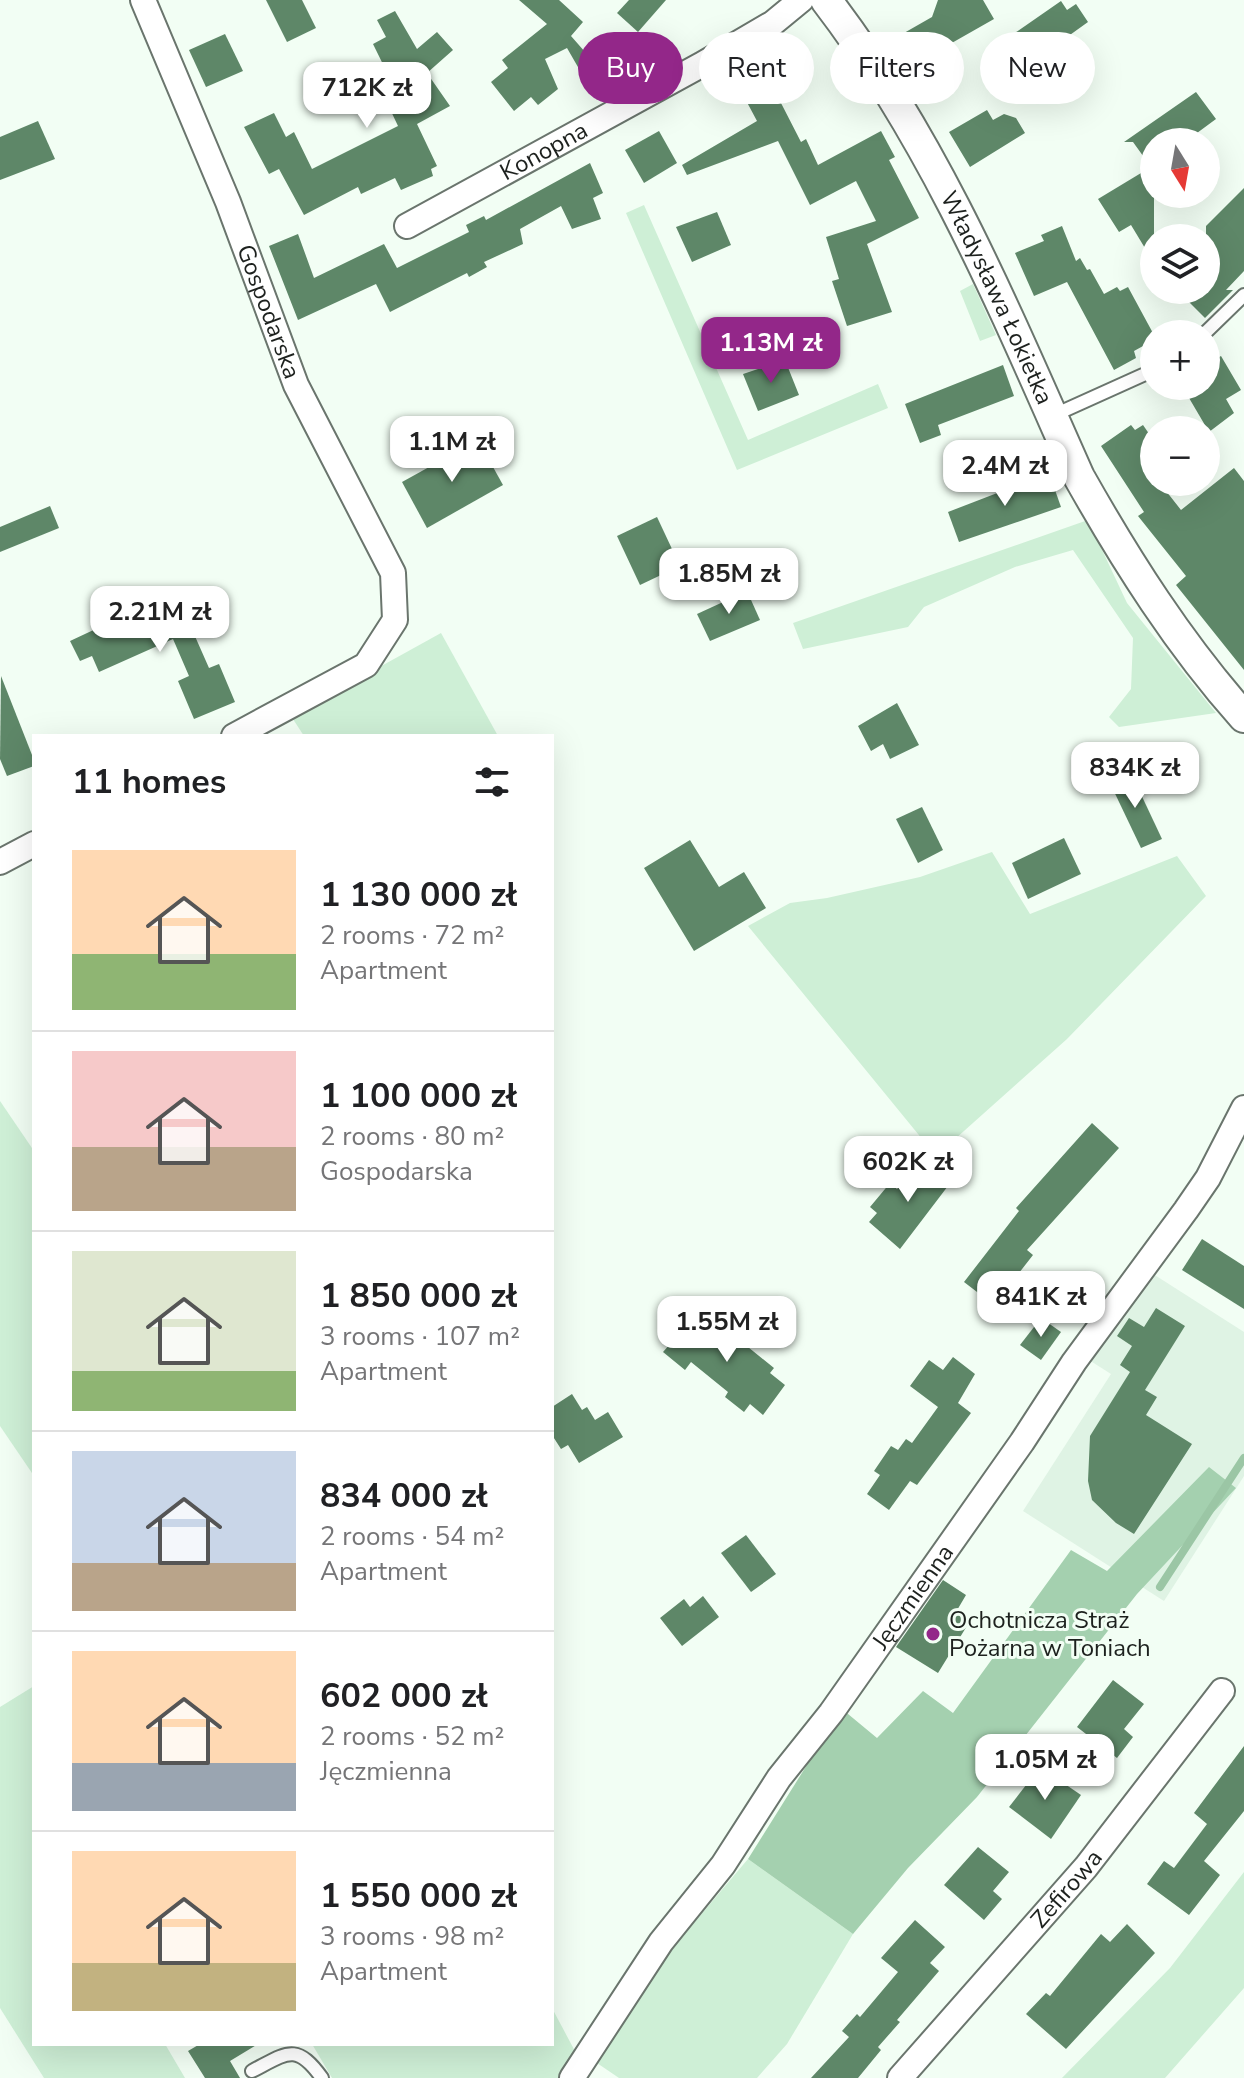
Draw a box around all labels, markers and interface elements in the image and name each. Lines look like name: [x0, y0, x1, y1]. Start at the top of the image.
chip: Buy: [578, 32, 683, 104]
chip: Rent: [699, 32, 814, 104]
chip: Filters: [830, 32, 964, 104]
chip: New: [980, 32, 1095, 104]
pin: 712K zł: [293, 62, 441, 130]
text: 712K zł: [321, 70, 413, 105]
street label: Konopna: [494, 114, 593, 188]
north arrow: [1140, 128, 1220, 208]
map controls: [1140, 128, 1220, 496]
street label: Władysława Łokietka: [933, 185, 1061, 409]
button: layers: [1140, 224, 1220, 304]
street label: Gospodarska: [229, 240, 308, 383]
pin: 1.13M zł: [688, 317, 854, 385]
button: +: [1140, 320, 1220, 400]
text: 1.13M zł: [719, 325, 823, 360]
pin: 1.1M zł: [378, 416, 526, 484]
button: −: [1140, 416, 1220, 496]
text: 1.1M zł: [408, 424, 496, 459]
pin: 2.4M zł: [931, 440, 1079, 508]
text: 2.4M zł: [961, 448, 1049, 483]
pin: 1.85M zł: [646, 548, 812, 616]
text: 1.85M zł: [677, 556, 781, 591]
pin: 2.21M zł: [77, 586, 243, 654]
text: 2.21M zł: [108, 594, 212, 629]
pin: 834K zł: [1061, 742, 1209, 810]
text: 834K zł: [1089, 750, 1181, 785]
text: 11 homes: [72, 759, 226, 805]
icon: filters: [470, 760, 514, 804]
text: 1 130 000 zł: [320, 872, 517, 918]
icon: home: [136, 882, 232, 978]
text: 2 rooms · 72 m²: [320, 918, 504, 953]
text: Apartment: [320, 953, 447, 988]
text: 1 100 000 zł: [320, 1073, 517, 1119]
icon: home: [136, 1083, 232, 1179]
text: 2 rooms · 80 m²: [320, 1119, 504, 1154]
pin: 602K zł: [834, 1136, 982, 1204]
text: 602K zł: [862, 1144, 954, 1179]
text: Gospodarska: [320, 1154, 473, 1189]
pin: 841K zł: [967, 1271, 1115, 1339]
text: 1 850 000 zł: [320, 1273, 517, 1319]
text: 841K zł: [995, 1279, 1087, 1314]
icon: home: [136, 1283, 232, 1379]
pin: 1.55M zł: [644, 1296, 810, 1364]
text: 1.55M zł: [675, 1304, 779, 1339]
text: 3 rooms · 107 m²: [320, 1319, 520, 1354]
text: Apartment: [320, 1354, 447, 1389]
text: 834 000 zł: [320, 1473, 488, 1519]
icon: home: [136, 1483, 232, 1579]
text: 2 rooms · 54 m²: [320, 1519, 504, 1554]
street label: Jęczmienna: [864, 1538, 961, 1657]
text: Apartment: [320, 1554, 447, 1589]
place label: Ochotnicza Straż Pożarna w Toniach: [949, 1604, 1151, 1664]
marker: Ochotnicza Straż Pożarna w Toniach: [924, 1625, 942, 1643]
text: 602 000 zł: [320, 1673, 488, 1719]
icon: home: [136, 1683, 232, 1779]
text: 2 rooms · 52 m²: [320, 1719, 504, 1754]
pin: 1.05M zł: [962, 1734, 1128, 1802]
text: 1.05M zł: [993, 1742, 1097, 1777]
text: Jęczmienna: [320, 1754, 452, 1789]
street label: Zefirowa: [1023, 1843, 1110, 1935]
text: 1 550 000 zł: [320, 1873, 517, 1919]
icon: home: [136, 1883, 232, 1979]
text: 3 rooms · 98 m²: [320, 1919, 504, 1954]
text: Apartment: [320, 1954, 447, 1989]

